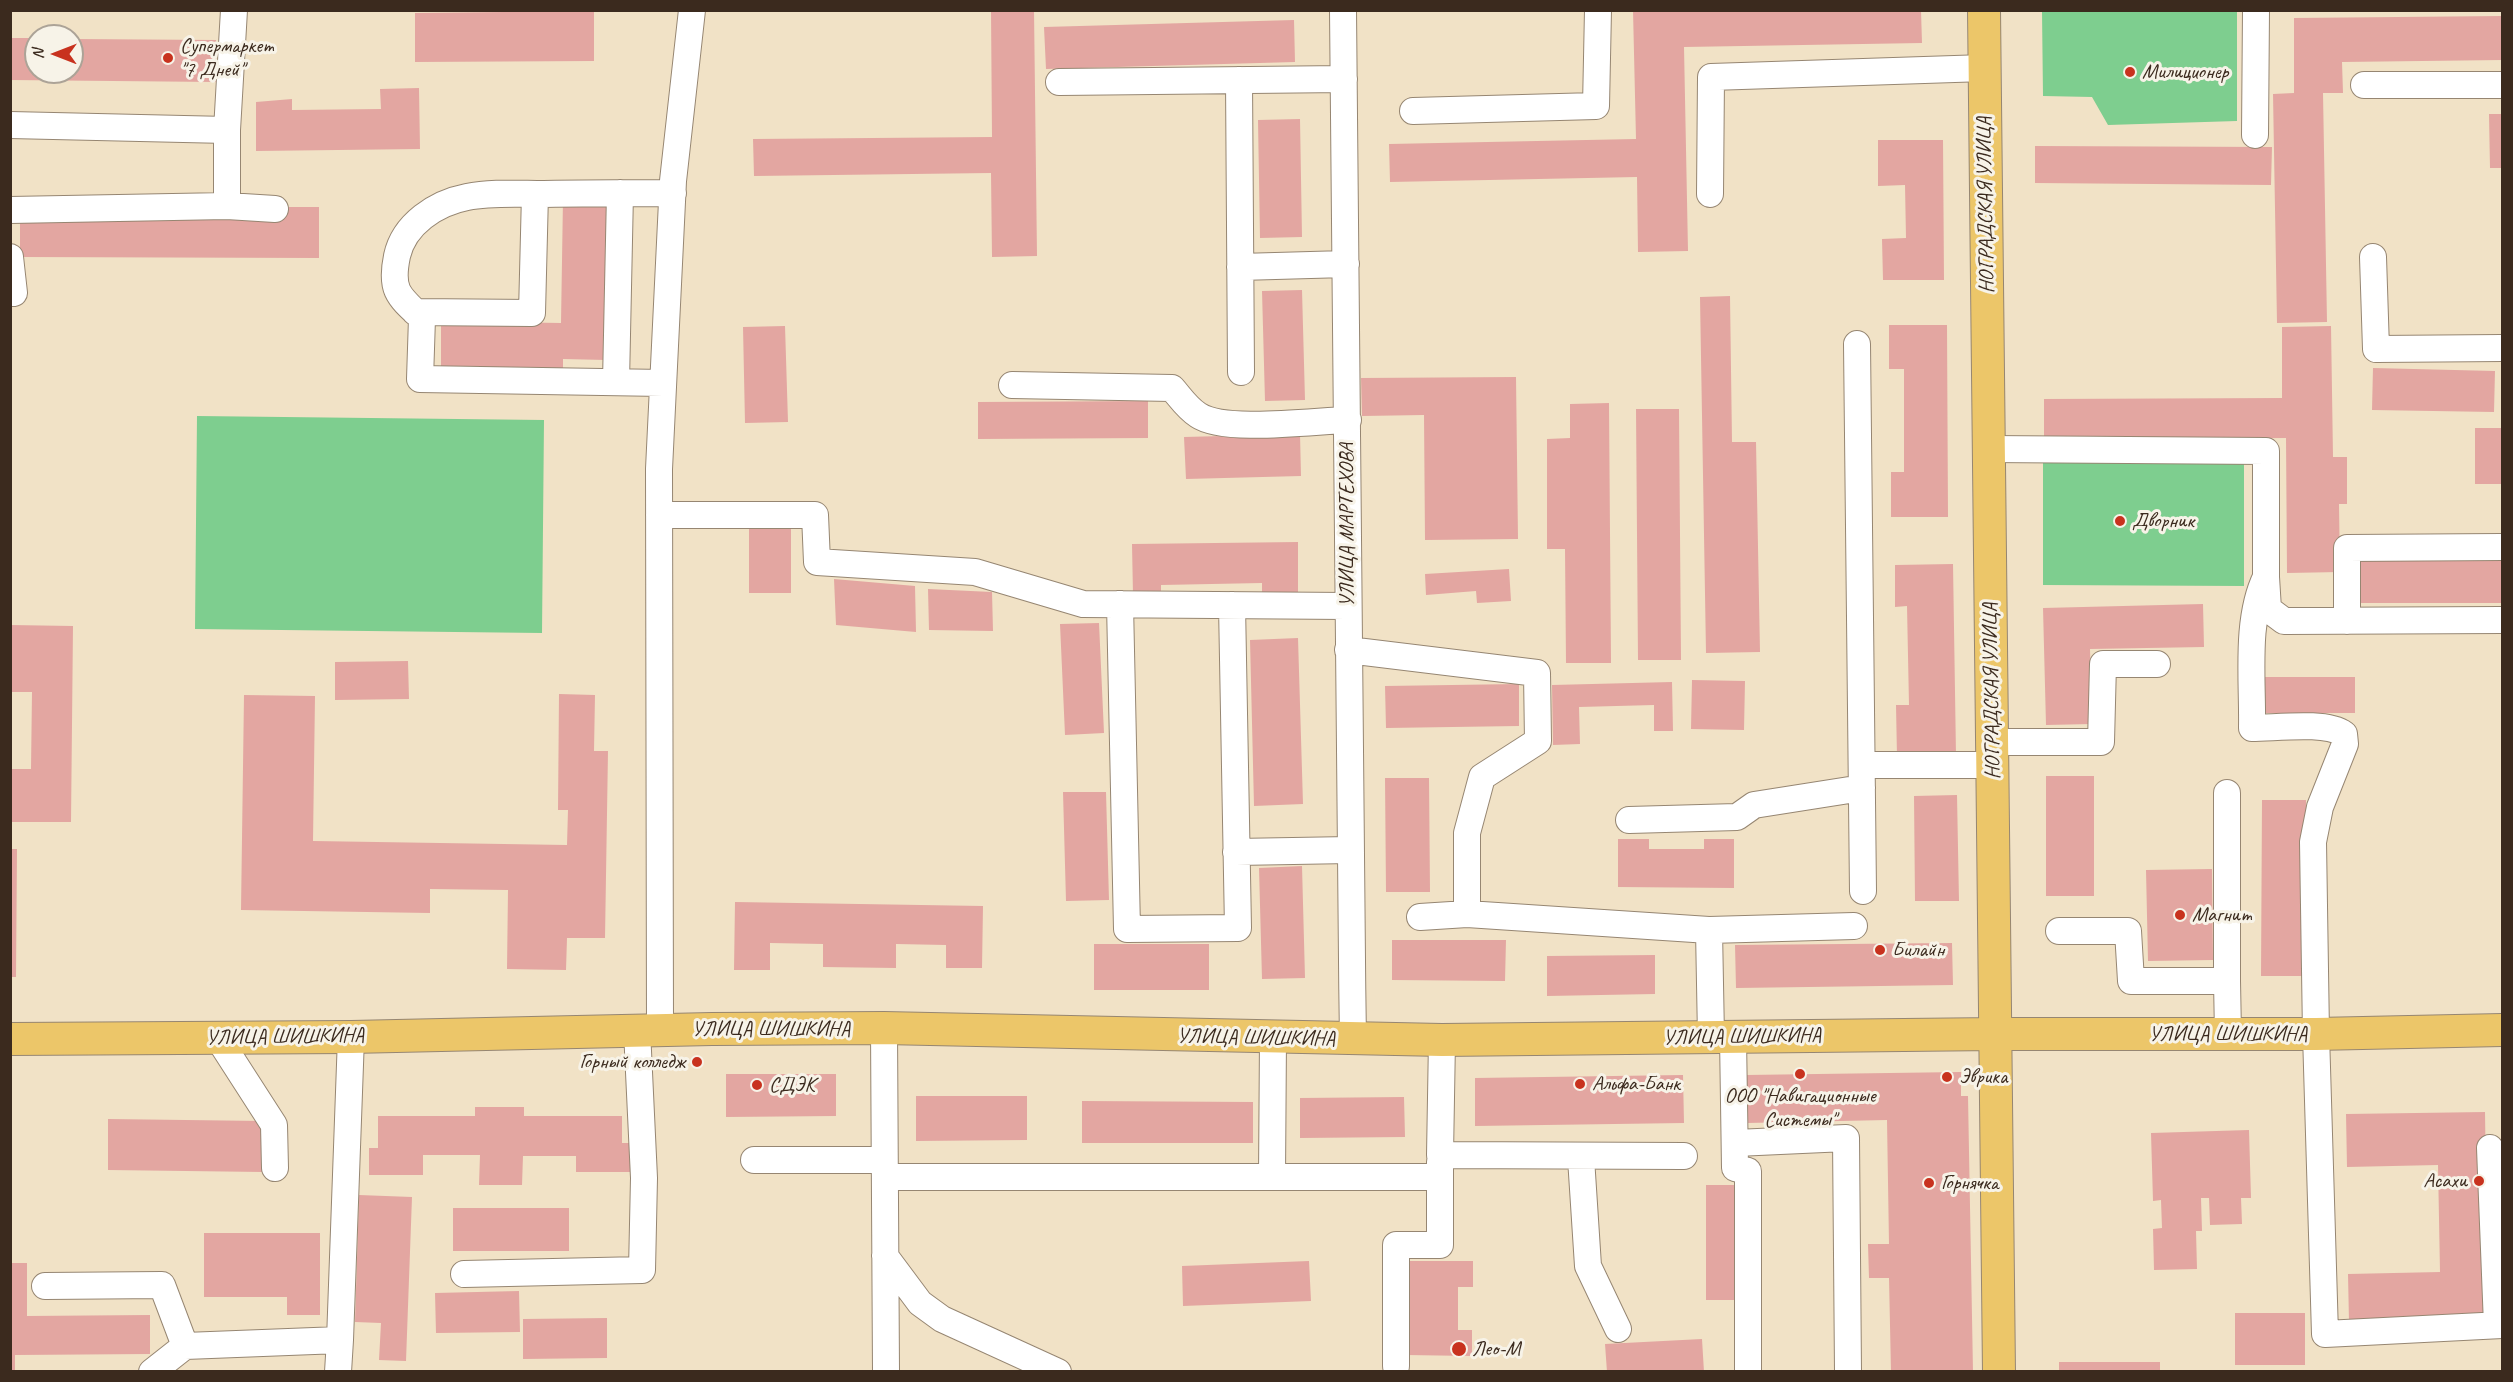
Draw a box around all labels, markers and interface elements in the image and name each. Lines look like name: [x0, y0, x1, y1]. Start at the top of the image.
north arrow: [24, 24, 84, 84]
place label: Супермаркет "7 Дней": [180, 33, 274, 83]
text: N: [28, 49, 48, 59]
marker: Супермаркет "7 Дней": [161, 51, 175, 65]
place label: Милиционер: [2142, 59, 2228, 85]
marker: Милиционер: [2123, 65, 2137, 79]
street label: НОГРАДСКАЯ УЛИЦА: [1972, 116, 2000, 294]
street label: УЛИЦА МАРТЕХОВА: [1334, 443, 1360, 607]
place label: Дворник: [2132, 508, 2194, 534]
marker: Дворник: [2113, 514, 2127, 528]
street label: НОГРАДСКАЯ УЛИЦА: [1978, 602, 2006, 780]
place label: Магнит: [2192, 902, 2252, 928]
marker: Магнит: [2173, 908, 2187, 922]
place label: Билайн: [1892, 937, 1944, 963]
marker: Билайн: [1873, 943, 1887, 957]
street label: УЛИЦА ШИШКИНА: [692, 1016, 850, 1042]
street label: УЛИЦА ШИШКИНА: [2149, 1021, 2307, 1047]
street label: УЛИЦА ШИШКИНА: [206, 1023, 364, 1051]
street label: УЛИЦА ШИШКИНА: [1663, 1023, 1821, 1051]
street label: УЛИЦА ШИШКИНА: [1177, 1024, 1335, 1052]
place label: Горный колледж: [580, 1049, 685, 1075]
marker: Горный колледж: [690, 1055, 704, 1069]
place label: Эврика: [1959, 1064, 2007, 1090]
marker: ООО "Навигационные Системы": [1793, 1067, 1807, 1081]
marker: Эврика: [1940, 1070, 1954, 1084]
place label: Альфа-Банк: [1592, 1071, 1680, 1097]
place label: СДЭК: [769, 1072, 815, 1098]
marker: Альфа-Банк: [1573, 1077, 1587, 1091]
marker: СДЭК: [750, 1078, 764, 1092]
place label: ООО "Навигационные Системы": [1724, 1083, 1876, 1133]
place label: Асахи: [2423, 1168, 2467, 1194]
place label: Горнячка: [1941, 1170, 1998, 1196]
marker: Асахи: [2472, 1174, 2486, 1188]
marker: Горнячка: [1922, 1176, 1936, 1190]
place label: Лео-М: [1472, 1336, 1520, 1362]
marker: Лео-М: [1450, 1340, 1468, 1358]

